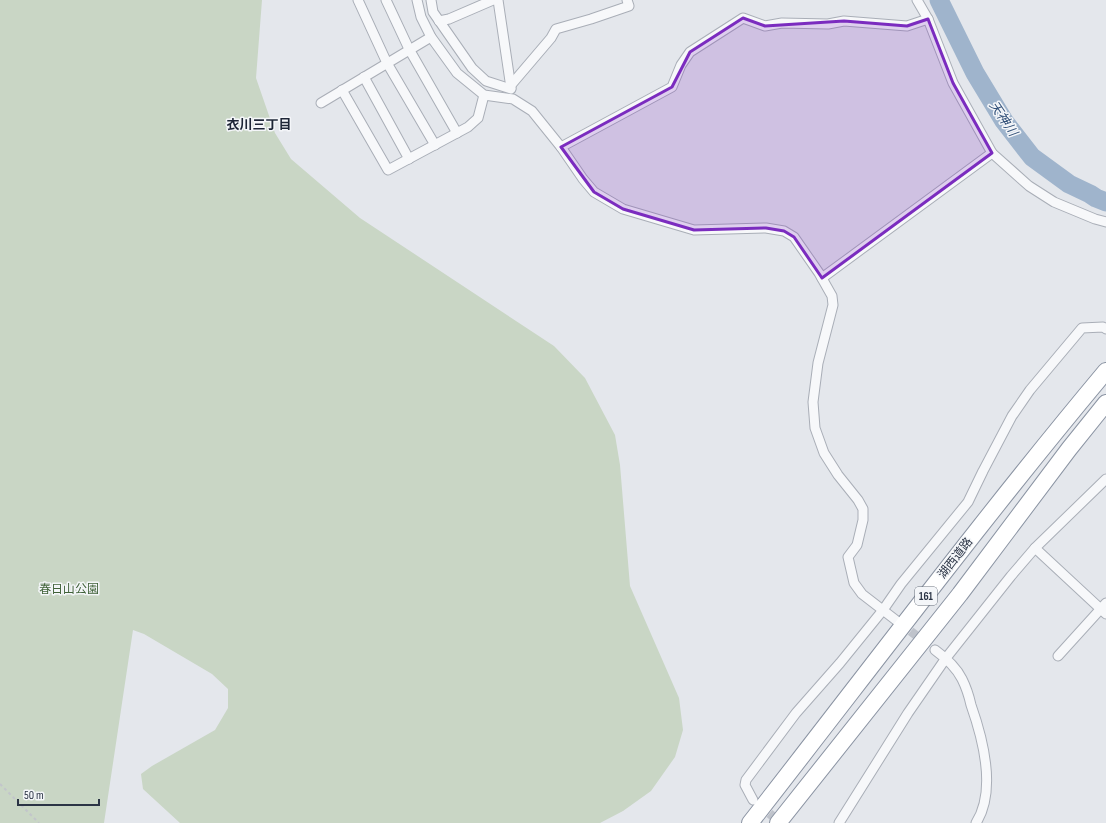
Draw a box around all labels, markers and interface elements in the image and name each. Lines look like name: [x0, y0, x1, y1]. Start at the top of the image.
water label: 天神川: [986, 98, 1022, 141]
district label: 衣川三丁目: [226, 117, 292, 133]
street label: 湖西道路: [935, 535, 976, 582]
park label: 春日山公園: [39, 582, 99, 597]
road number: 161: [915, 587, 937, 605]
scale bar: [18, 781, 99, 807]
text: 50 m: [24, 788, 44, 803]

